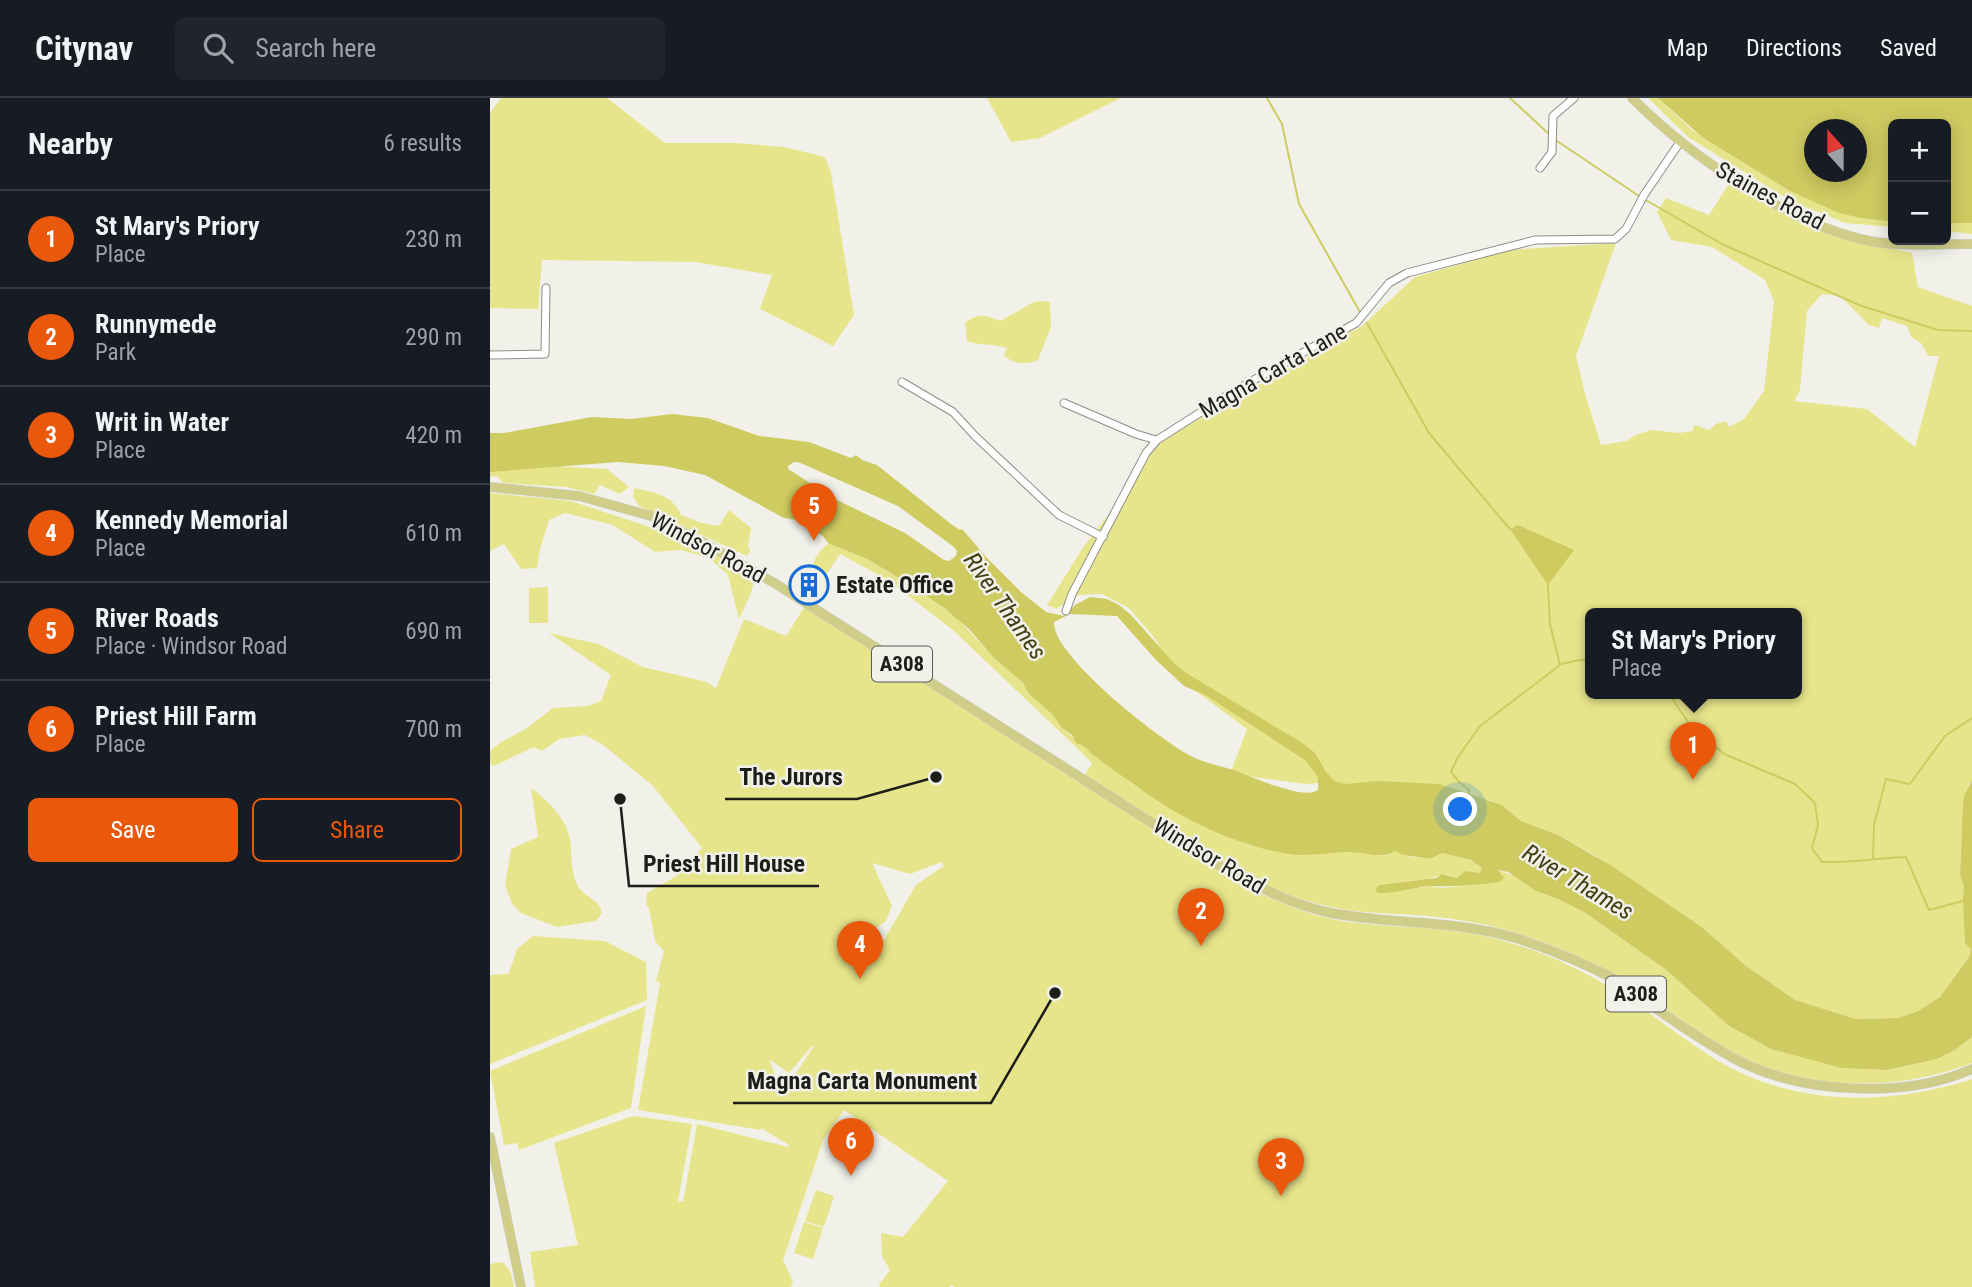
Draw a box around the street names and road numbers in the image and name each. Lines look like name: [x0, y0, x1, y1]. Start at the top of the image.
street label: Staines Road: [1711, 156, 1829, 236]
street label: Magna Carta Lane: [1194, 318, 1352, 424]
street label: Windsor Road: [646, 507, 770, 589]
road number: A308: [872, 646, 932, 682]
street label: Windsor Road: [1148, 812, 1270, 900]
road number: A308: [1606, 976, 1666, 1012]

